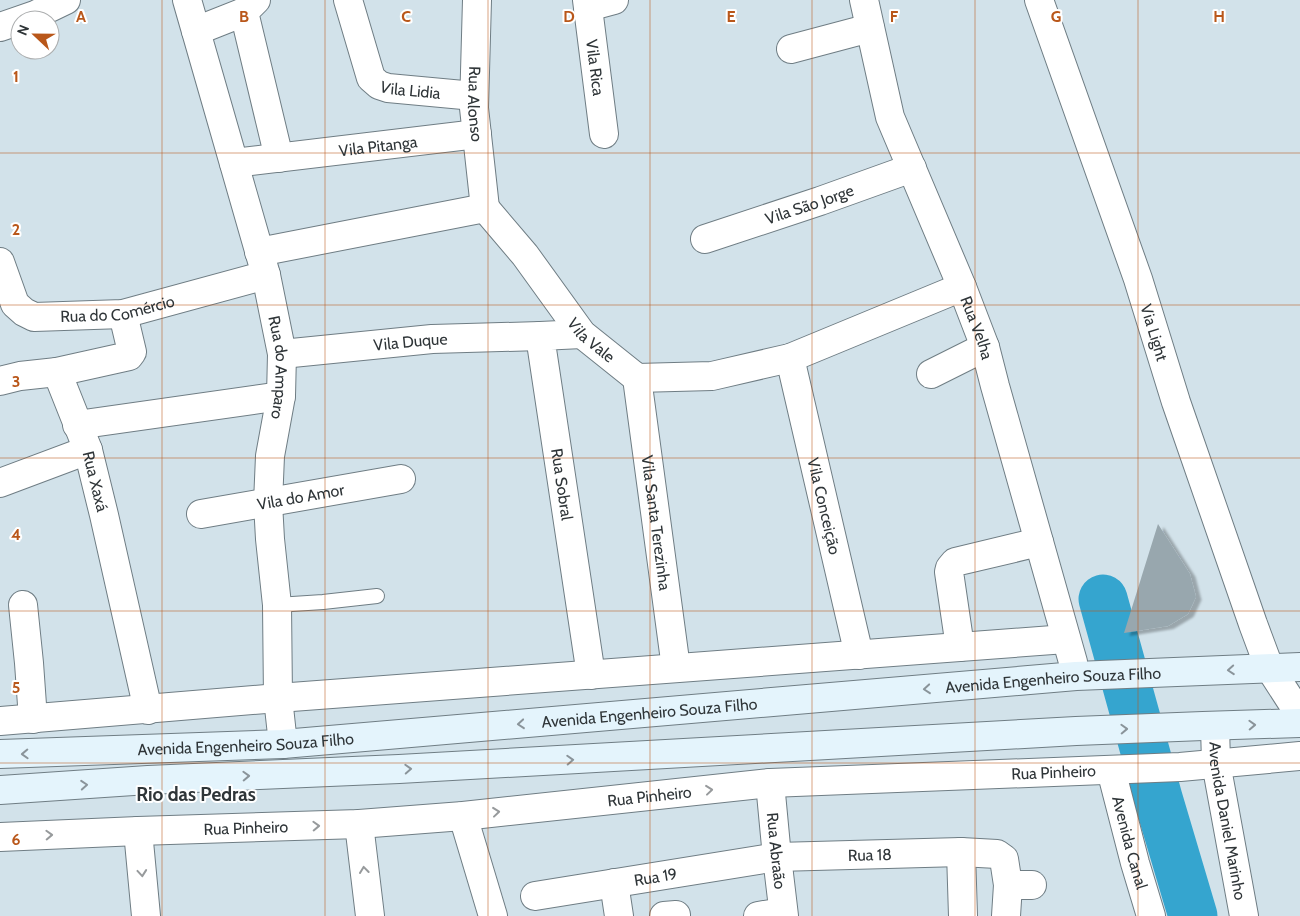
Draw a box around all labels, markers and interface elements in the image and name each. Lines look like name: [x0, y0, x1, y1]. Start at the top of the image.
text: A: [76, 7, 86, 26]
text: B: [239, 7, 249, 26]
text: C: [401, 7, 411, 26]
text: D: [563, 7, 575, 26]
text: E: [726, 7, 736, 26]
text: F: [890, 7, 899, 26]
text: G: [1051, 7, 1061, 26]
text: H: [1213, 7, 1225, 26]
north arrow: [10, 10, 60, 60]
text: N: [13, 22, 33, 38]
street label: Vila Rica: [582, 38, 608, 97]
street label: Rua Alonso: [464, 66, 487, 143]
text: 1: [13, 67, 19, 86]
street label: Vila Lidia: [378, 77, 442, 103]
street label: Vila Pitanga: [338, 132, 419, 160]
street label: Vila São Jorge: [763, 181, 856, 228]
text: 2: [12, 220, 20, 239]
street label: Rua do Comércio: [60, 291, 177, 326]
street label: Rua Velha: [956, 293, 997, 362]
street label: Via Light: [1136, 302, 1172, 364]
street label: Rua do Amparo: [264, 314, 291, 421]
street label: Vila Vale: [563, 314, 619, 367]
street label: Vila Duque: [372, 330, 448, 355]
text: 3: [12, 372, 20, 391]
street label: Rua Sobral: [547, 447, 577, 522]
street label: Rua Xaxá: [79, 449, 112, 514]
street label: Vila Santa Terezinha: [637, 454, 675, 592]
street label: Vila Conceição: [803, 456, 844, 557]
street label: Vila do Amor: [256, 480, 346, 514]
text: 4: [11, 525, 21, 544]
street label: Avenida Engenheiro Souza Filho: [944, 664, 1162, 697]
one-way arrow: [1227, 664, 1235, 675]
text: 5: [12, 678, 20, 697]
one-way arrow: [922, 683, 930, 694]
street label: Avenida Engenheiro Souza Filho: [541, 694, 758, 732]
one-way arrow: [516, 718, 524, 729]
one-way arrow: [1248, 720, 1256, 730]
one-way arrow: [1121, 724, 1129, 735]
street label: Avenida Engenheiro Souza Filho: [137, 729, 355, 759]
street label: Avenida Daniel Marinho: [1205, 742, 1250, 902]
one-way arrow: [21, 748, 29, 759]
one-way arrow: [567, 754, 575, 765]
street label: Rua Pinheiro: [1011, 761, 1096, 784]
one-way arrow: [404, 763, 412, 774]
one-way arrow: [242, 771, 250, 782]
one-way arrow: [80, 779, 88, 790]
street label: Rua Pinheiro: [606, 782, 693, 810]
district label: Rio das Pedras: [136, 783, 256, 806]
one-way arrow: [706, 785, 714, 796]
street label: Avenida Canal: [1108, 794, 1151, 892]
one-way arrow: [492, 807, 500, 818]
street label: Rua Abraão: [763, 811, 790, 890]
street label: Rua Pinheiro: [203, 817, 289, 839]
one-way arrow: [312, 820, 320, 831]
one-way arrow: [45, 829, 53, 840]
text: 6: [12, 830, 21, 849]
street label: Rua 18: [848, 845, 892, 865]
street label: Rua 19: [633, 864, 678, 890]
one-way arrow: [359, 866, 370, 874]
one-way arrow: [136, 870, 147, 878]

